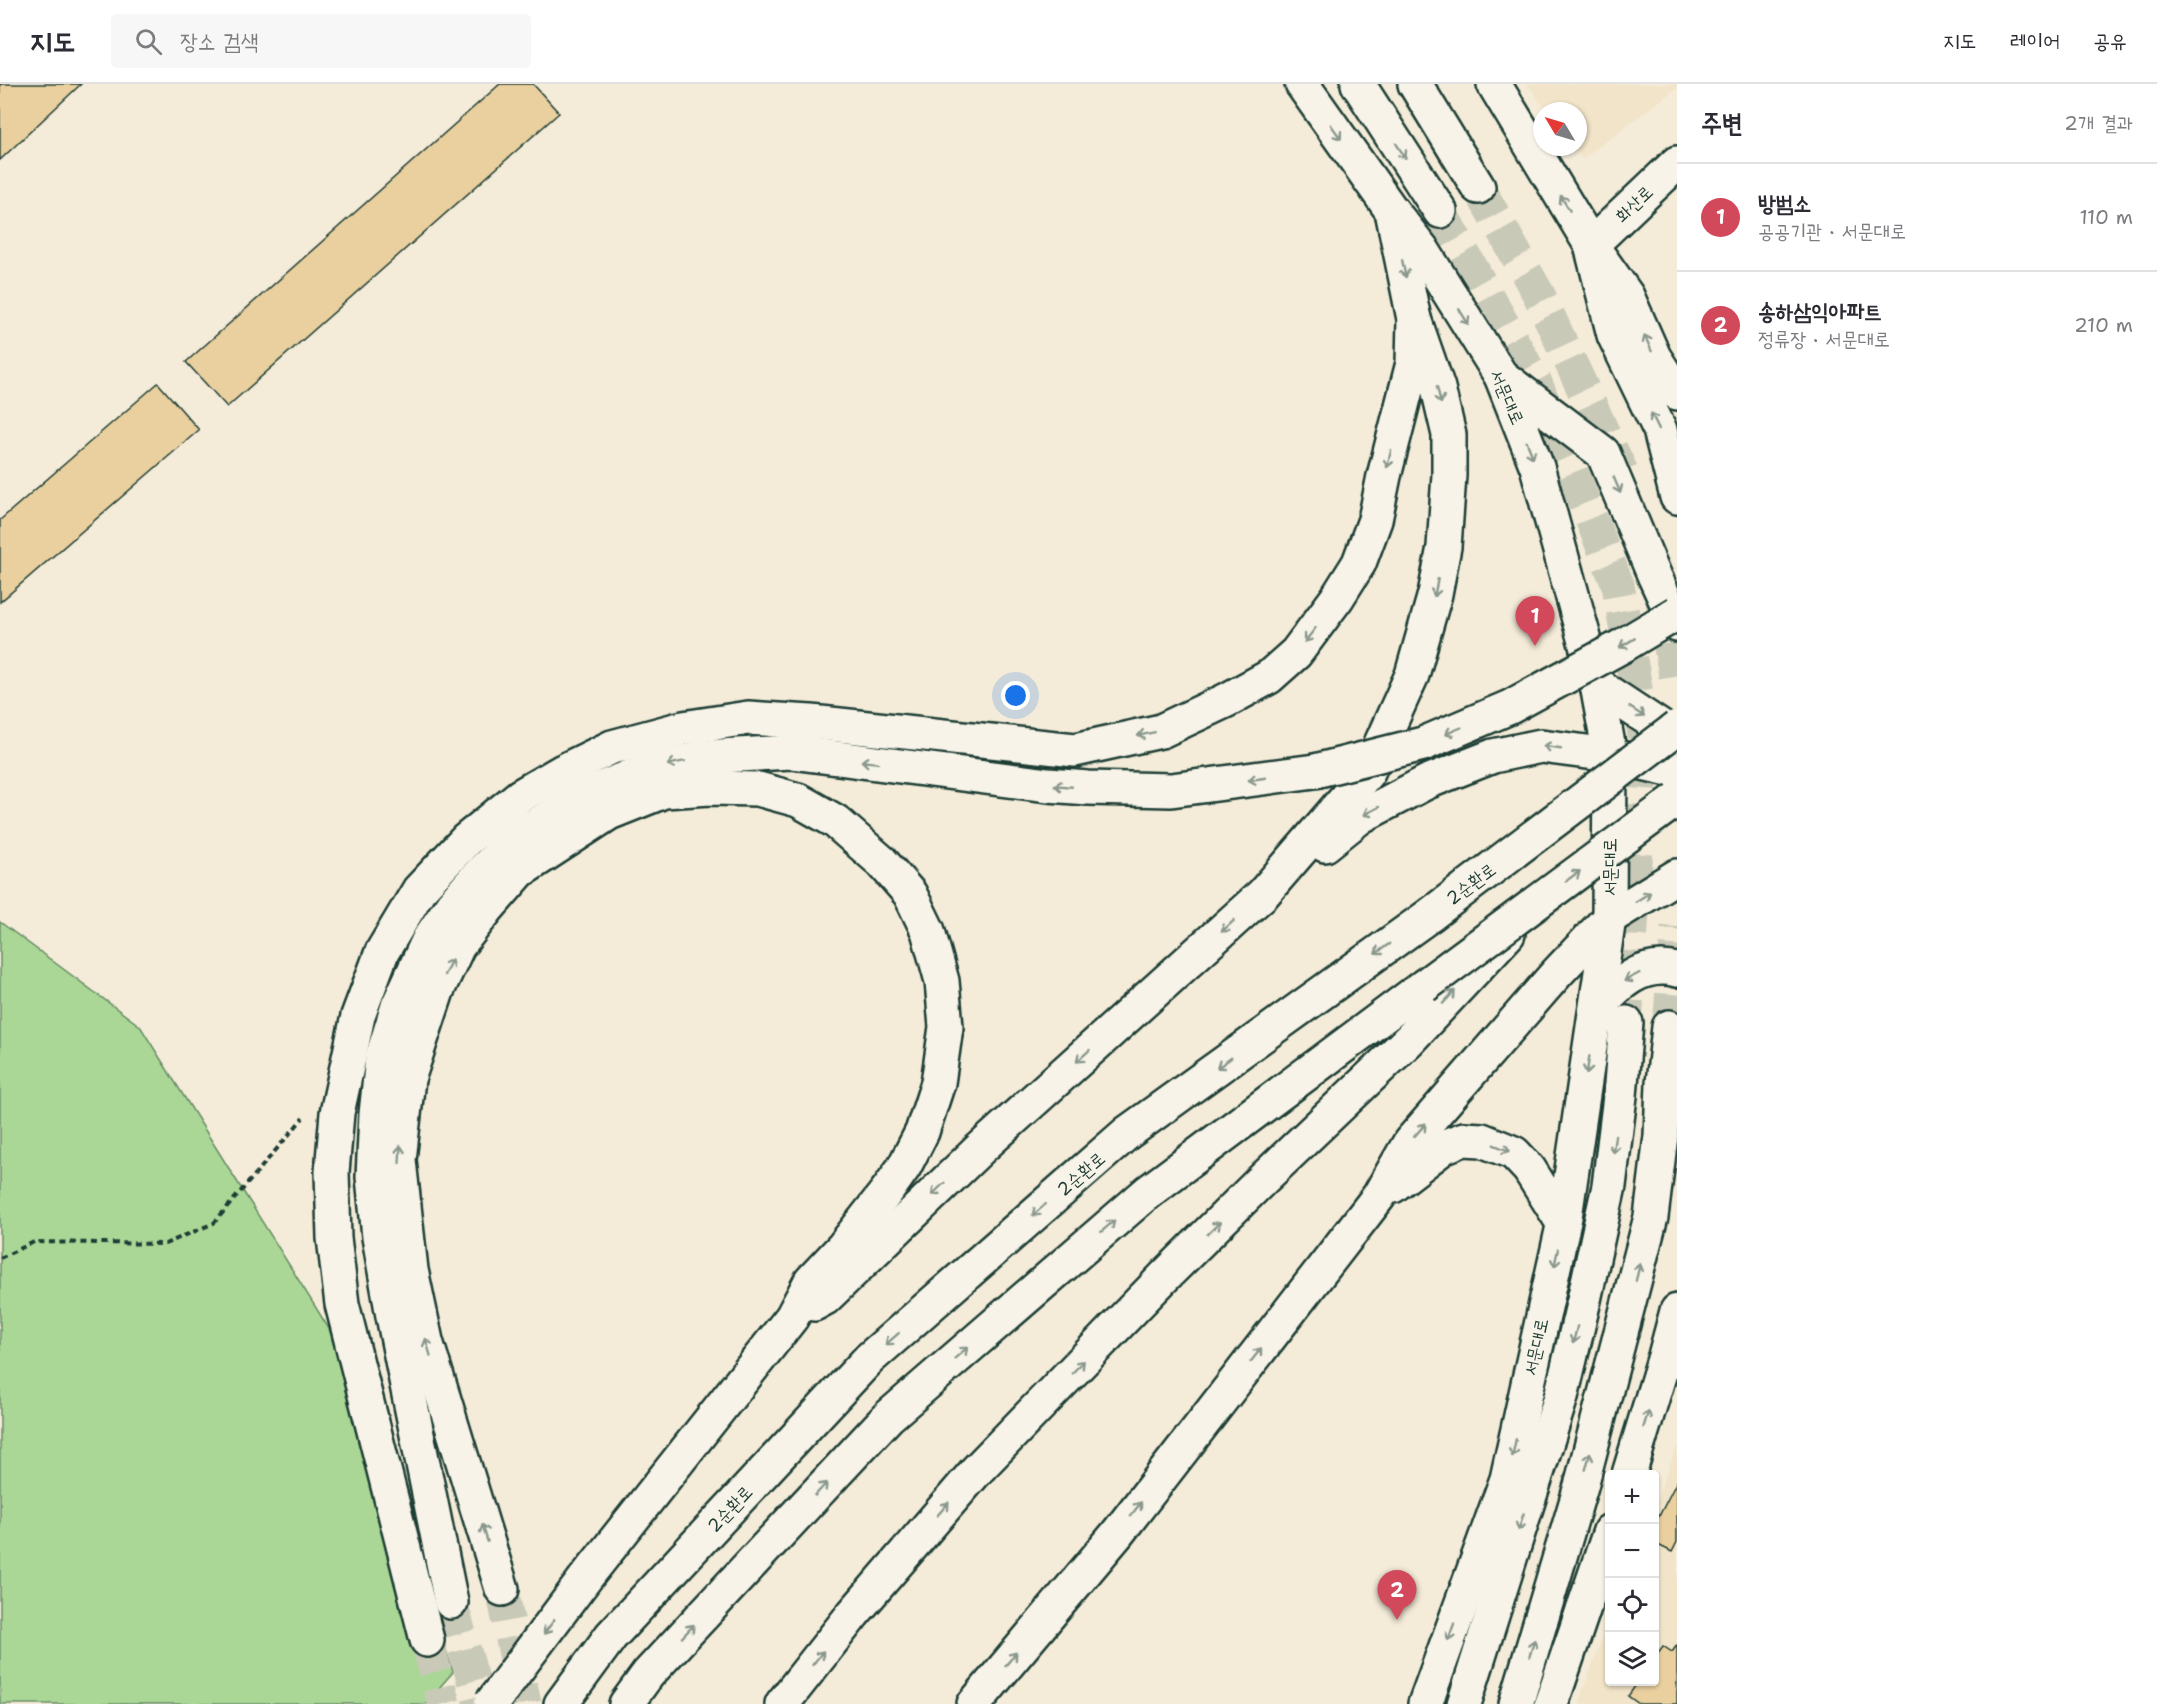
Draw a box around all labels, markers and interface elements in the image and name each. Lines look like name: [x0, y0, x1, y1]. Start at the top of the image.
search box: [111, 14, 531, 68]
text: 지도: [30, 22, 75, 60]
icon: search: [132, 25, 165, 58]
text: 장소 검색: [180, 27, 258, 56]
text: 지도: [1943, 27, 1977, 55]
text: 레이어: [2010, 27, 2060, 55]
text: 공유: [2093, 27, 2127, 55]
north arrow: [1533, 102, 1587, 156]
text: 주변: [1701, 105, 1743, 140]
text: 2개 결과: [2064, 110, 2133, 136]
one-way arrow: [1330, 123, 1342, 139]
one-way arrow: [1395, 142, 1408, 159]
street label: 화산로: [1610, 180, 1658, 228]
text: 방범소: [1758, 189, 1811, 218]
one-way arrow: [1559, 195, 1571, 212]
text: 1: [1716, 204, 1725, 230]
text: 110 m: [2079, 204, 2133, 230]
text: 공공기관 · 서문대로: [1758, 218, 1906, 244]
one-way arrow: [1399, 258, 1410, 278]
text: 송하삼익아파트: [1758, 297, 1882, 326]
one-way arrow: [1458, 308, 1470, 325]
text: 2: [1714, 312, 1728, 338]
text: 210 m: [2074, 312, 2133, 338]
text: 정류장 · 서문대로: [1758, 326, 1890, 352]
one-way arrow: [1641, 334, 1653, 352]
street label: 서문대로: [1484, 366, 1530, 428]
one-way arrow: [1434, 385, 1445, 404]
one-way arrow: [1648, 412, 1660, 430]
one-way arrow: [1525, 440, 1536, 458]
one-way arrow: [1382, 450, 1394, 469]
one-way arrow: [1612, 476, 1623, 494]
one-way arrow: [1430, 578, 1441, 597]
pin: 1: [1516, 596, 1555, 646]
one-way arrow: [1304, 627, 1317, 643]
one-way arrow: [1619, 637, 1636, 649]
your location: [1001, 681, 1030, 710]
one-way arrow: [1628, 706, 1645, 718]
one-way arrow: [1445, 726, 1463, 737]
one-way arrow: [1137, 729, 1156, 741]
one-way arrow: [1543, 742, 1563, 753]
one-way arrow: [860, 756, 880, 767]
one-way arrow: [667, 758, 687, 769]
one-way arrow: [1248, 773, 1268, 784]
one-way arrow: [1054, 780, 1074, 791]
one-way arrow: [1362, 806, 1380, 817]
street label: 서문대로: [1598, 838, 1622, 896]
street label: 2순환로: [1441, 858, 1501, 910]
one-way arrow: [1564, 870, 1580, 883]
one-way arrow: [1634, 891, 1651, 903]
one-way arrow: [1221, 919, 1236, 933]
one-way arrow: [1375, 943, 1391, 955]
one-way arrow: [443, 959, 455, 977]
one-way arrow: [1623, 972, 1641, 983]
one-way arrow: [1442, 990, 1456, 1005]
one-way arrow: [1076, 1049, 1091, 1063]
one-way arrow: [1582, 1055, 1593, 1075]
one-way arrow: [1216, 1057, 1232, 1069]
one-way arrow: [1413, 1123, 1427, 1138]
one-way arrow: [1608, 1133, 1619, 1153]
one-way arrow: [1492, 1143, 1511, 1154]
one-way arrow: [395, 1145, 406, 1165]
street label: 2순환로: [1052, 1147, 1110, 1201]
one-way arrow: [931, 1182, 946, 1196]
one-way arrow: [1031, 1203, 1047, 1217]
one-way arrow: [1100, 1219, 1115, 1233]
one-way arrow: [1206, 1220, 1221, 1235]
one-way arrow: [1549, 1248, 1561, 1267]
one-way arrow: [1632, 1263, 1644, 1282]
street label: 서문대로: [1518, 1316, 1554, 1378]
one-way arrow: [1569, 1325, 1581, 1344]
one-way arrow: [885, 1332, 900, 1346]
one-way arrow: [421, 1338, 433, 1357]
one-way arrow: [953, 1347, 969, 1360]
one-way arrow: [1249, 1347, 1262, 1363]
one-way arrow: [1070, 1360, 1085, 1375]
one-way arrow: [1641, 1410, 1652, 1429]
one-way arrow: [1508, 1438, 1519, 1457]
one-way arrow: [1583, 1452, 1594, 1471]
map controls: [1605, 1470, 1659, 1686]
button: +: [1605, 1470, 1659, 1524]
street label: 2순환로: [702, 1480, 758, 1538]
one-way arrow: [814, 1481, 828, 1496]
one-way arrow: [937, 1501, 950, 1517]
one-way arrow: [1129, 1501, 1142, 1517]
one-way arrow: [1515, 1512, 1526, 1531]
one-way arrow: [479, 1524, 490, 1543]
button: −: [1605, 1524, 1659, 1578]
pin: 2: [1378, 1570, 1416, 1620]
button: locate: [1605, 1578, 1659, 1632]
one-way arrow: [543, 1618, 555, 1634]
one-way arrow: [1444, 1623, 1455, 1641]
one-way arrow: [681, 1624, 695, 1639]
button: layers: [1605, 1632, 1659, 1686]
one-way arrow: [1527, 1639, 1538, 1658]
one-way arrow: [812, 1650, 825, 1666]
one-way arrow: [1005, 1651, 1018, 1667]

